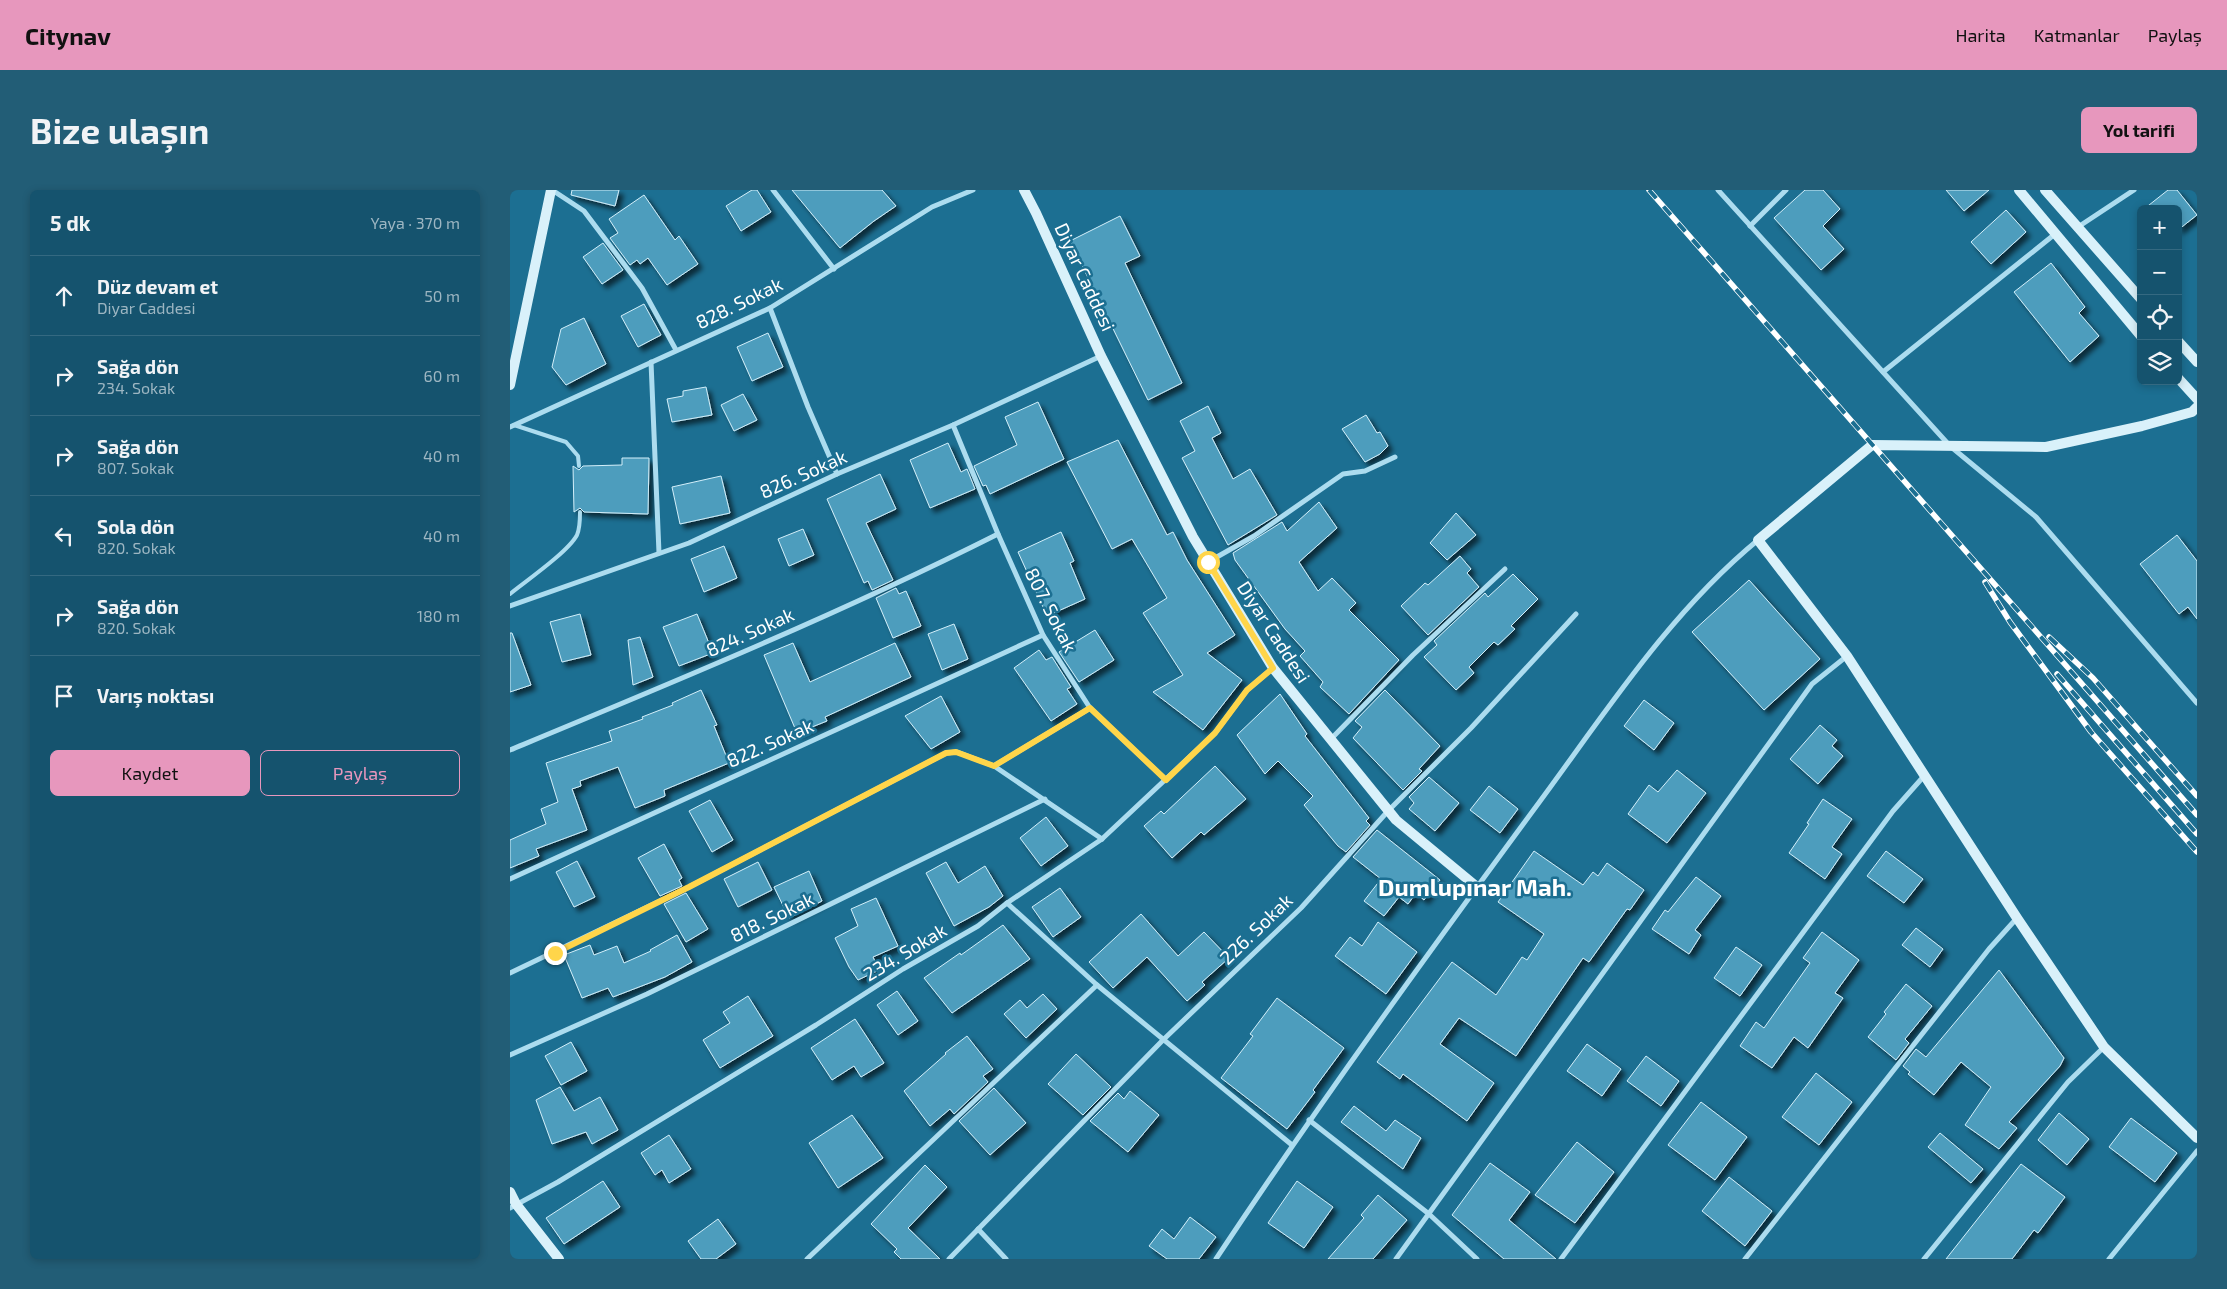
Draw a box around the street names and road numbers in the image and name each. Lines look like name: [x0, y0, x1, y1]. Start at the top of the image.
street label: Diyar Caddesi: [1050, 219, 1121, 335]
street label: 828. Sokak: [692, 272, 786, 333]
street label: 826. Sokak: [756, 444, 850, 503]
street label: 807. Sokak: [1020, 564, 1083, 656]
street label: Diyar Caddesi: [1233, 576, 1316, 687]
street label: 824. Sokak: [702, 602, 798, 661]
street label: 822. Sokak: [723, 713, 817, 772]
street label: 818. Sokak: [726, 886, 818, 947]
street label: 226. Sokak: [1215, 888, 1297, 969]
street label: 234. Sokak: [859, 918, 951, 985]

